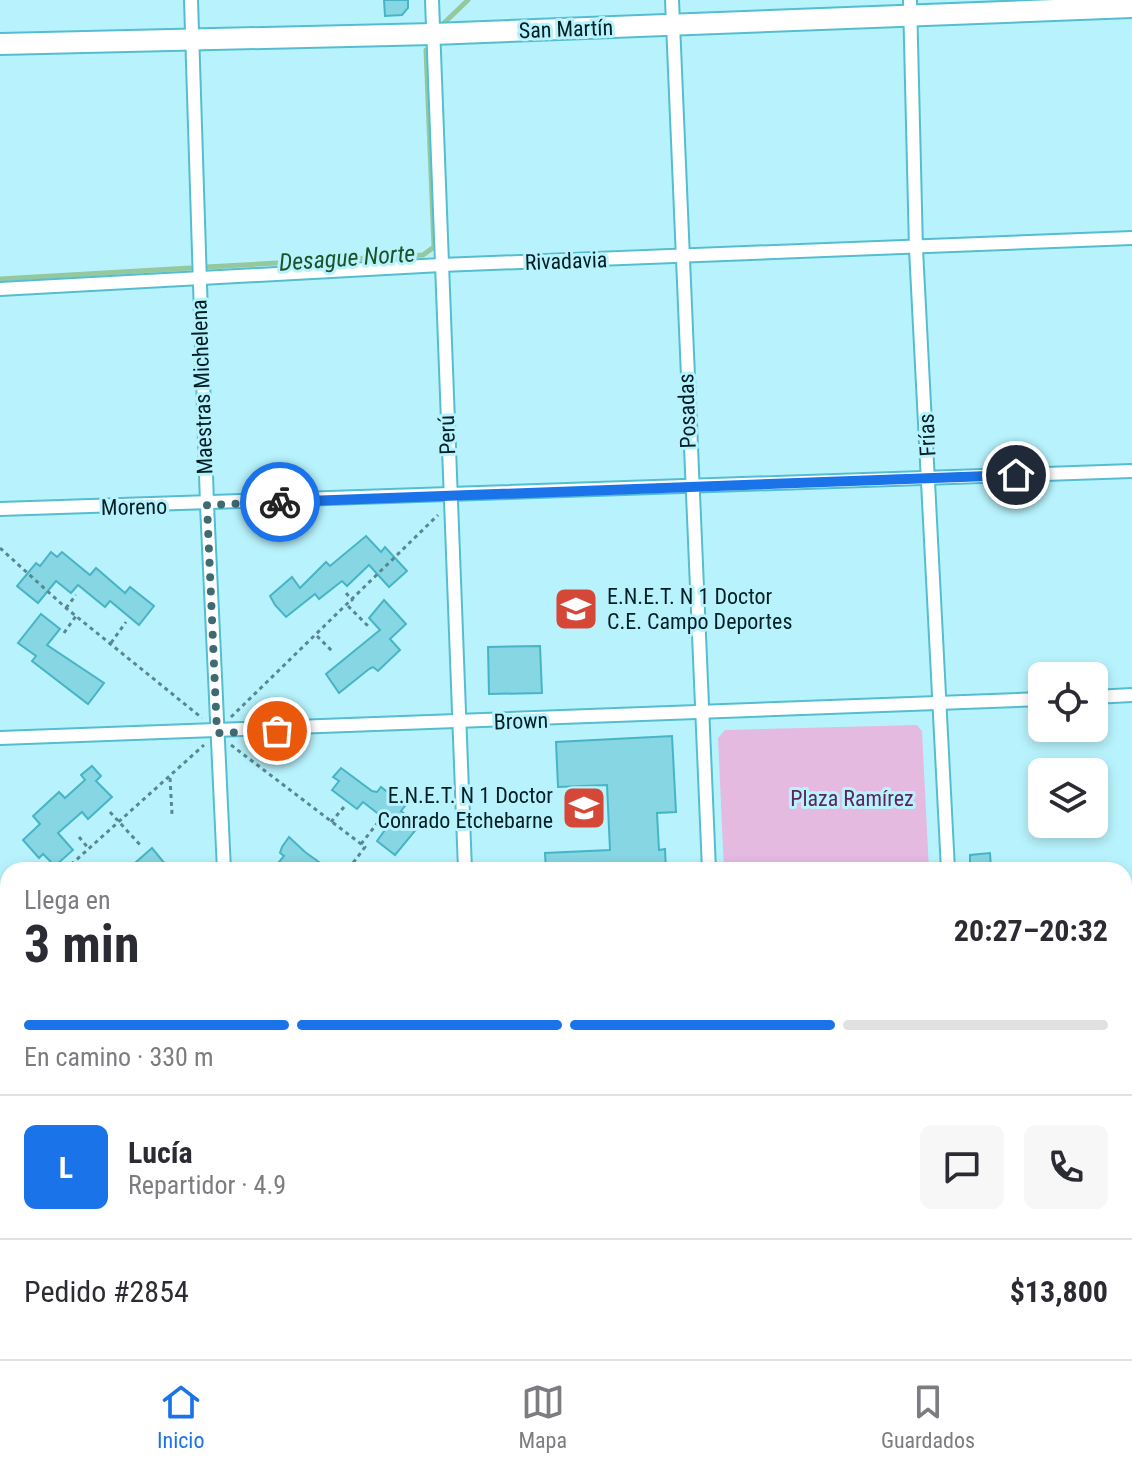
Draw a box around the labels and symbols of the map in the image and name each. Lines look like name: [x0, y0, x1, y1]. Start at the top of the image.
street label: San Martín: [518, 15, 614, 43]
water label: Desague Norte: [278, 239, 416, 277]
street label: Rivadavia: [524, 247, 608, 275]
street label: Maestras Michelena: [186, 299, 218, 475]
street label: Posadas: [673, 373, 701, 449]
street label: Frías: [913, 413, 941, 457]
street label: Perú: [434, 415, 460, 455]
pin: [982, 441, 1050, 509]
courier: [240, 462, 320, 542]
street label: Moreno: [101, 494, 167, 520]
place label: E.N.E.T. N 1 Doctor C.E. Campo Deportes: [607, 584, 792, 634]
school or university icon: E.N.E.T. N 1 Doctor C.E. Campo Deportes: [552, 585, 600, 633]
pin: [243, 697, 311, 765]
street label: Brown: [493, 708, 549, 734]
place label: E.N.E.T. N 1 Doctor Conrado Etchebarne: [377, 783, 553, 833]
school or university icon: E.N.E.T. N 1 Doctor Conrado Etchebarne: [560, 784, 608, 832]
park label: Plaza Ramírez: [790, 786, 914, 811]

